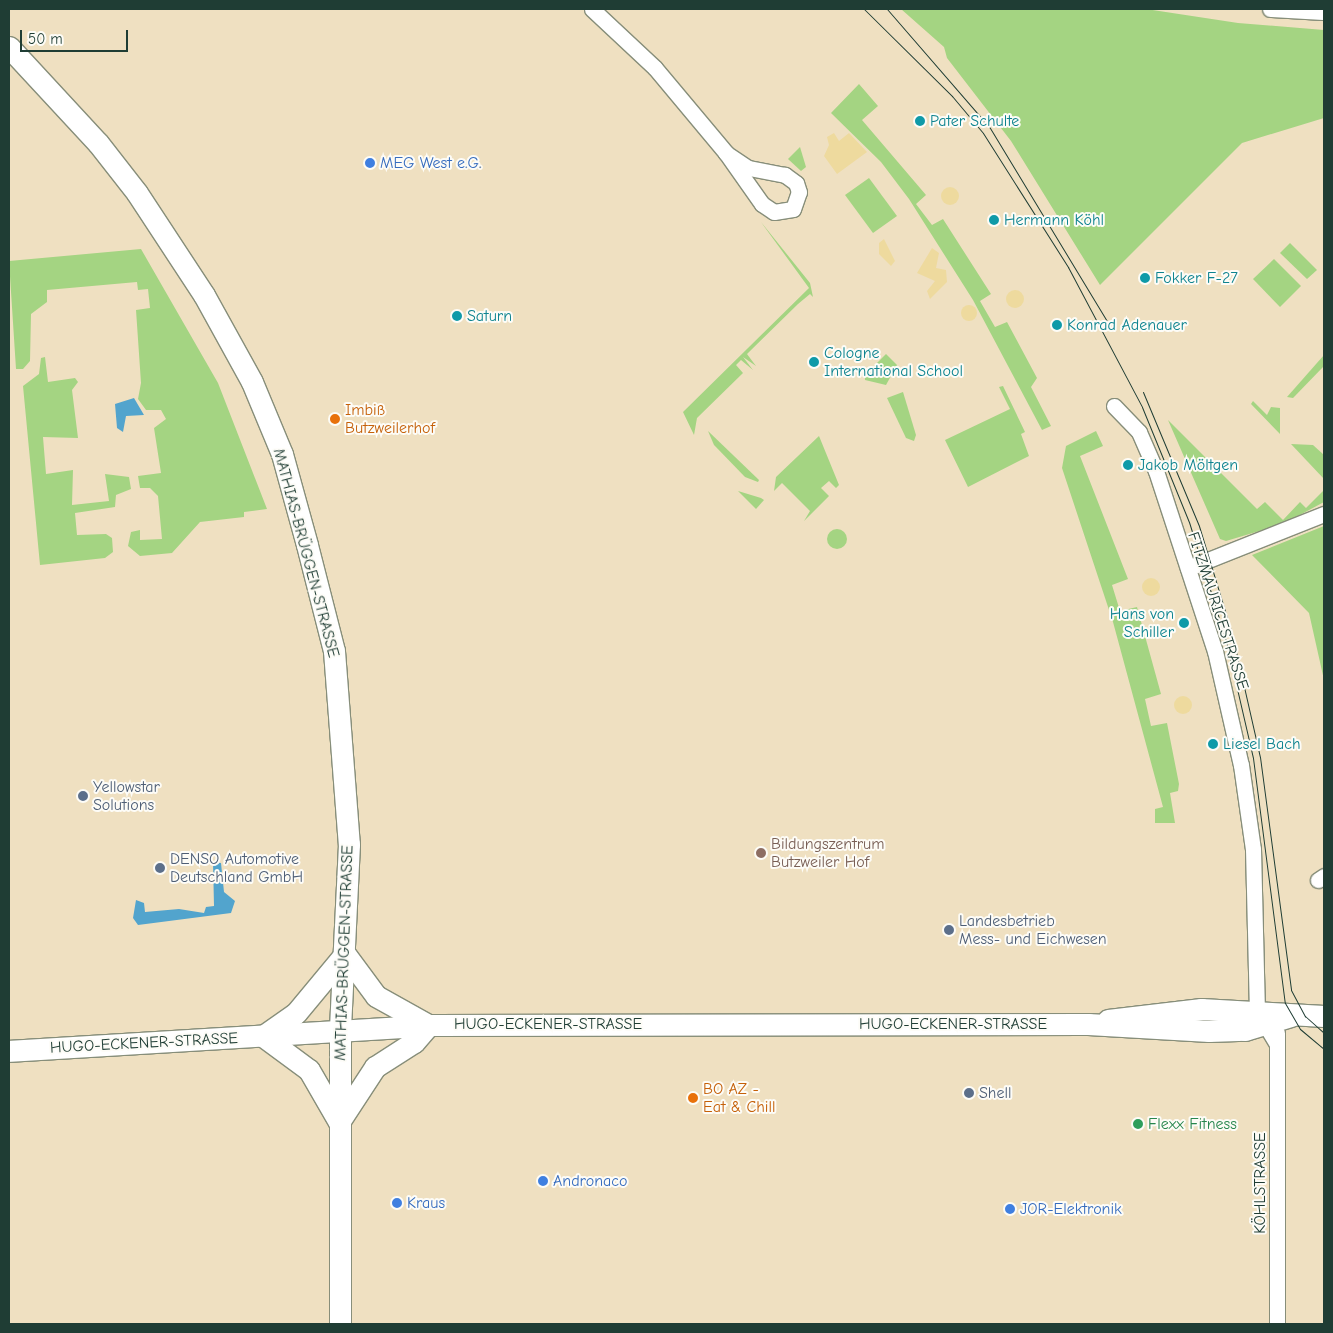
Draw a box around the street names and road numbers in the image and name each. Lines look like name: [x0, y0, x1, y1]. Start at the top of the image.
street label: MATHIAS-BRÜGGEN-STRASSE: [269, 446, 343, 660]
street label: FITZMAURICESTRASSE: [1183, 530, 1253, 692]
street label: MATHIAS-BRÜGGEN-STRASSE: [331, 845, 357, 1061]
street label: HUGO-ECKENER-STRASSE: [454, 1014, 642, 1034]
street label: HUGO-ECKENER-STRASSE: [859, 1014, 1047, 1034]
street label: HUGO-ECKENER-STRASSE: [50, 1028, 238, 1058]
street label: KÖHLSTRASSE: [1250, 1132, 1270, 1234]

